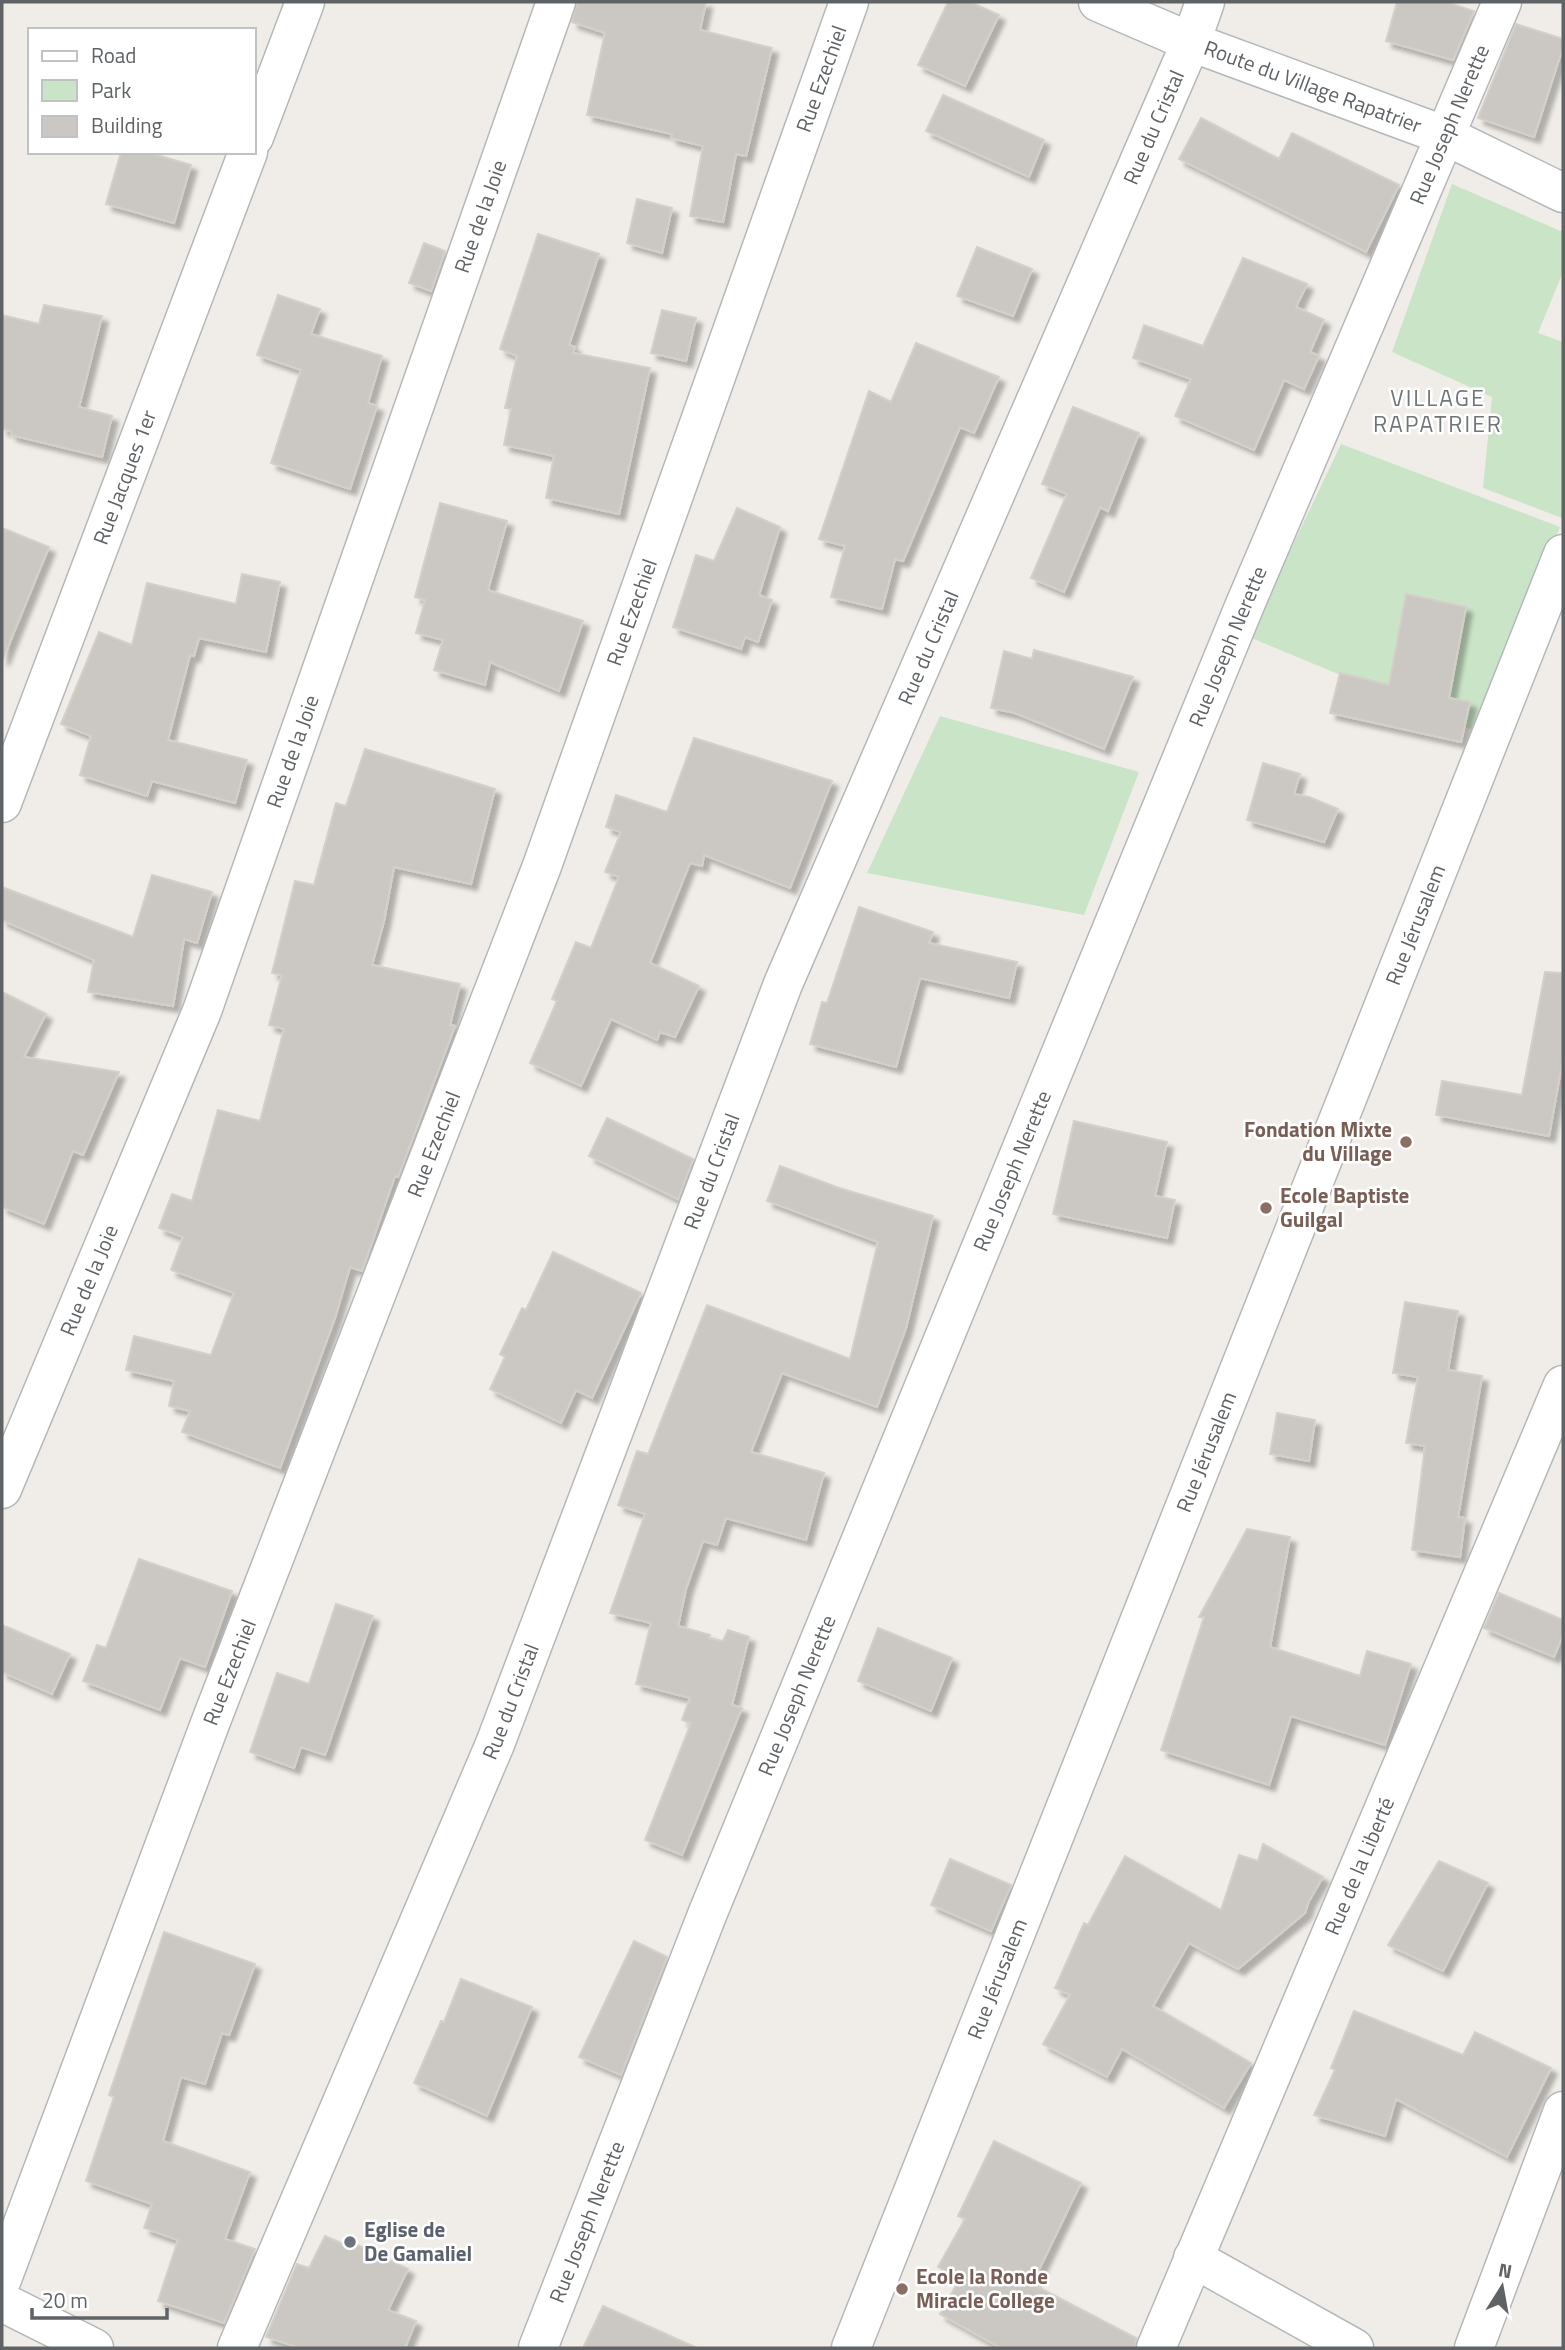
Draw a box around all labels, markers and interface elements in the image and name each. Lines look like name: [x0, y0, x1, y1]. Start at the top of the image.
street label: Rue Ezechiel: [787, 21, 854, 136]
legend: [28, 28, 256, 154]
street label: Route du Village Rapatrier: [1200, 31, 1426, 141]
text: Road: [91, 39, 136, 71]
street label: Rue Joseph Nerette: [1400, 39, 1497, 209]
street label: Rue du Cristal: [1114, 65, 1192, 189]
text: Park: [91, 74, 131, 106]
text: Building: [91, 109, 163, 141]
street label: Rue de la Joie: [445, 155, 514, 277]
district label: VILLAGE RAPATRIER: [1373, 380, 1503, 441]
street label: Rue Jacques 1er: [84, 405, 164, 549]
street label: Rue Ezechiel: [597, 554, 665, 670]
street label: Rue Joseph Nerette: [1179, 561, 1275, 732]
street label: Rue du Cristal: [889, 585, 967, 710]
street label: Rue de la Joie: [257, 690, 327, 812]
street label: Rue Jérusalem: [1376, 859, 1453, 990]
street label: Rue Joseph Nerette: [964, 1085, 1059, 1256]
street label: Rue Ezechiel: [398, 1086, 468, 1202]
street label: Rue du Cristal: [674, 1108, 748, 1234]
place label: Fondation Mixte du Village: [1244, 1113, 1392, 1169]
marker: Fondation Mixte du Village: [1398, 1134, 1414, 1150]
place label: Ecole Baptiste Guilgal: [1280, 1179, 1409, 1235]
marker: Ecole Baptiste Guilgal: [1258, 1200, 1274, 1216]
street label: Rue de la Joie: [51, 1220, 126, 1341]
street label: Rue Jérusalem: [1167, 1386, 1244, 1517]
street label: Rue Joseph Nerette: [749, 1610, 843, 1781]
street label: Rue Ezechiel: [194, 1614, 264, 1730]
street label: Rue du Cristal: [473, 1639, 547, 1764]
street label: Rue de la Liberté: [1315, 1792, 1402, 1940]
street label: Rue Jérusalem: [958, 1913, 1035, 2044]
street label: Rue Joseph Nerette: [540, 2136, 632, 2308]
place label: Eglise de De Gamaliel: [364, 2213, 472, 2269]
marker: Eglise de De Gamaliel: [342, 2234, 358, 2250]
north arrow: [1467, 2252, 1537, 2322]
text: N: [1496, 2254, 1515, 2285]
place label: Ecole la Ronde Miracle College: [916, 2260, 1055, 2316]
scale bar: [32, 2276, 166, 2320]
marker: Ecole la Ronde Miracle College: [894, 2281, 910, 2297]
text: 20 m: [42, 2284, 88, 2316]

